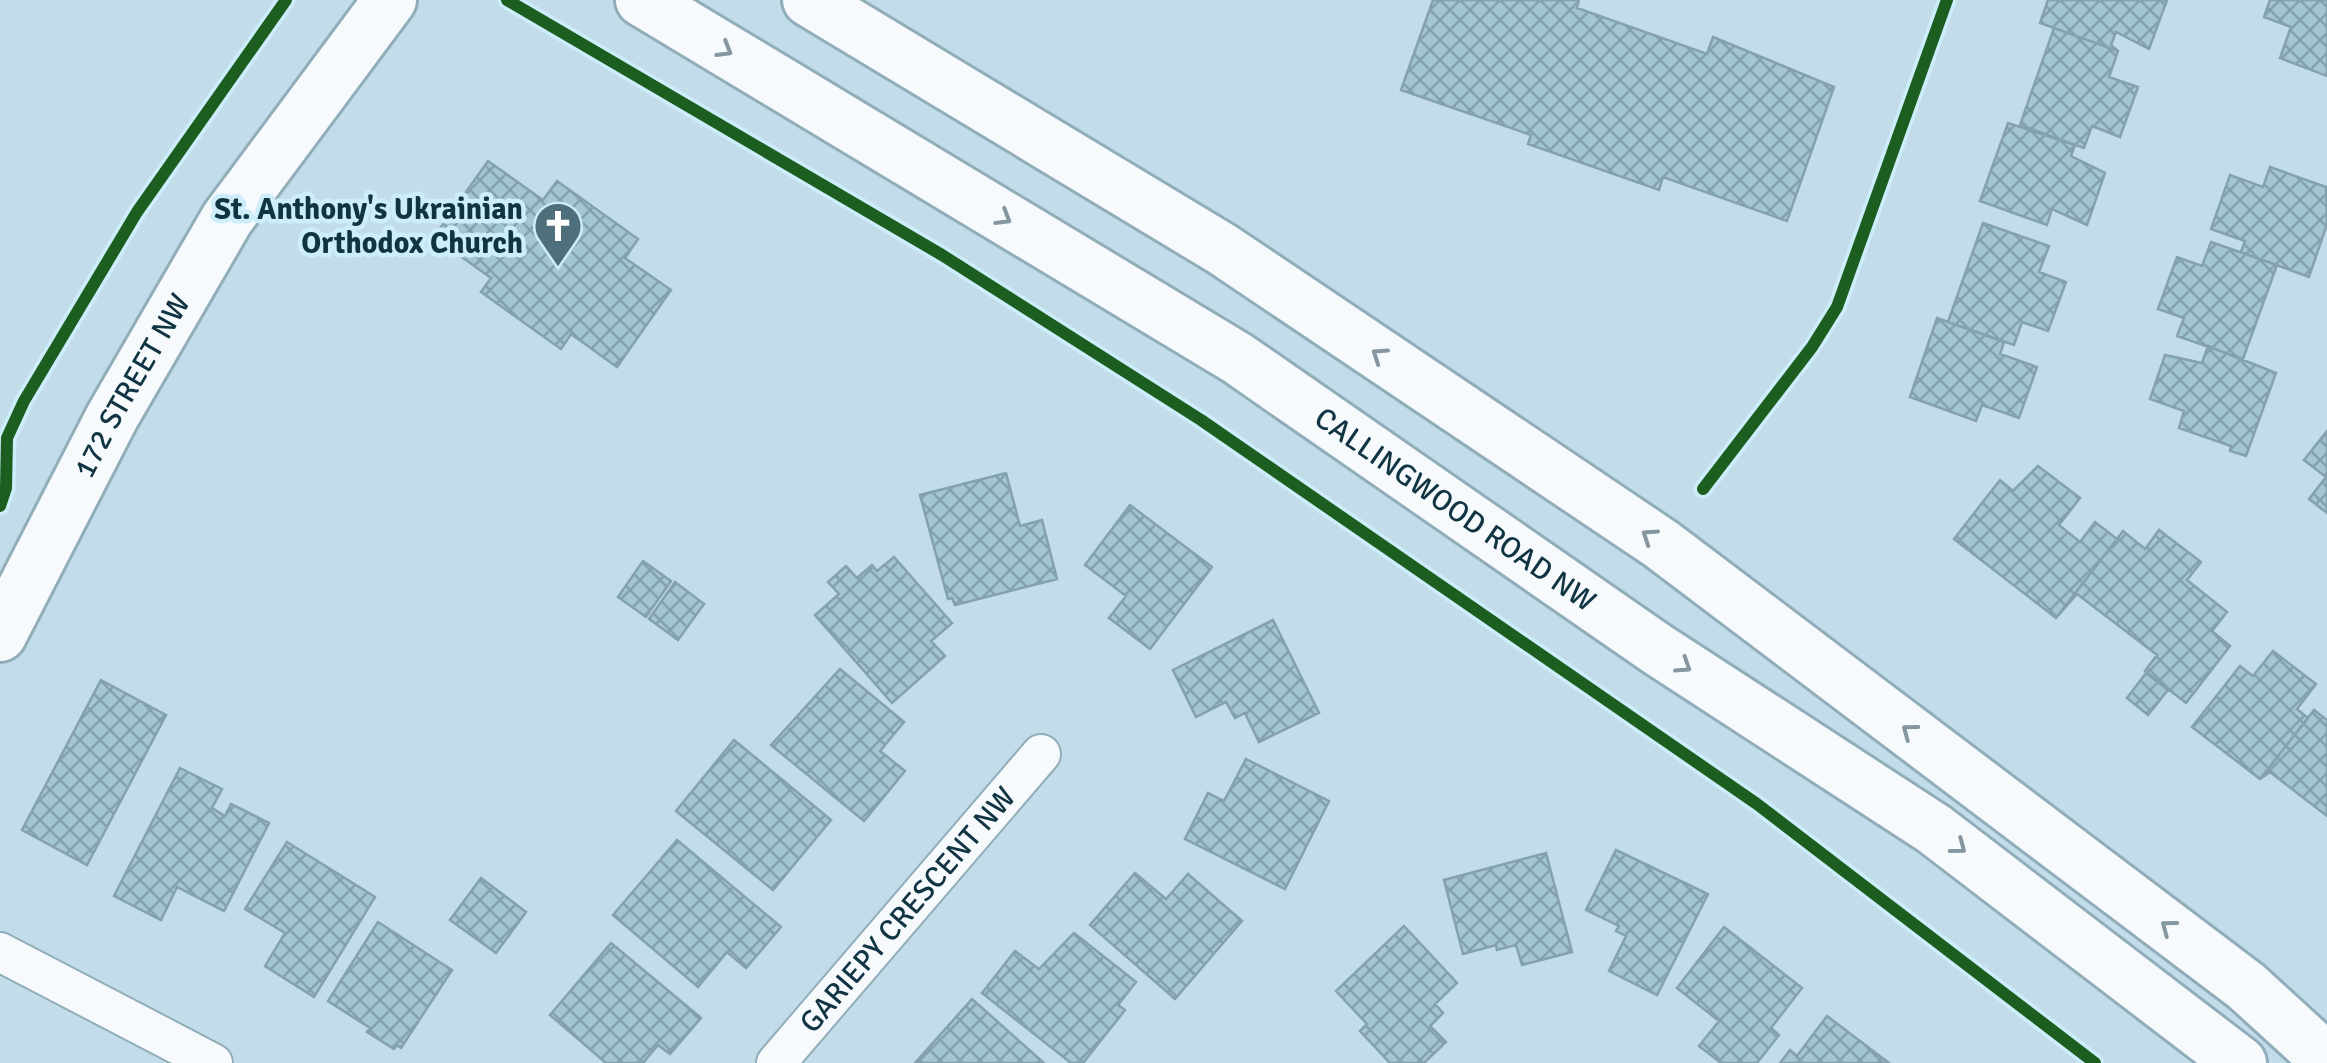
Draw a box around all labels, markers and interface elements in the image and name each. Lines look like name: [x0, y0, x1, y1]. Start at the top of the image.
one-way arrow: [714, 38, 732, 57]
place label: St. Anthony's Ukrainian Orthodox Church: [214, 191, 523, 262]
church icon: St. Anthony's Ukrainian Orthodox Church: [532, 200, 584, 268]
one-way arrow: [993, 206, 1011, 225]
street label: 172 STREET NW: [66, 287, 198, 484]
one-way arrow: [1372, 349, 1391, 367]
street label: CALLINGWOOD ROAD NW: [1308, 399, 1603, 620]
one-way arrow: [1642, 530, 1661, 548]
one-way arrow: [1673, 654, 1691, 673]
one-way arrow: [1902, 726, 1920, 743]
street label: GARIEPY CRESCENT NW: [792, 779, 1023, 1040]
one-way arrow: [1948, 836, 1966, 853]
one-way arrow: [2161, 921, 2179, 939]

